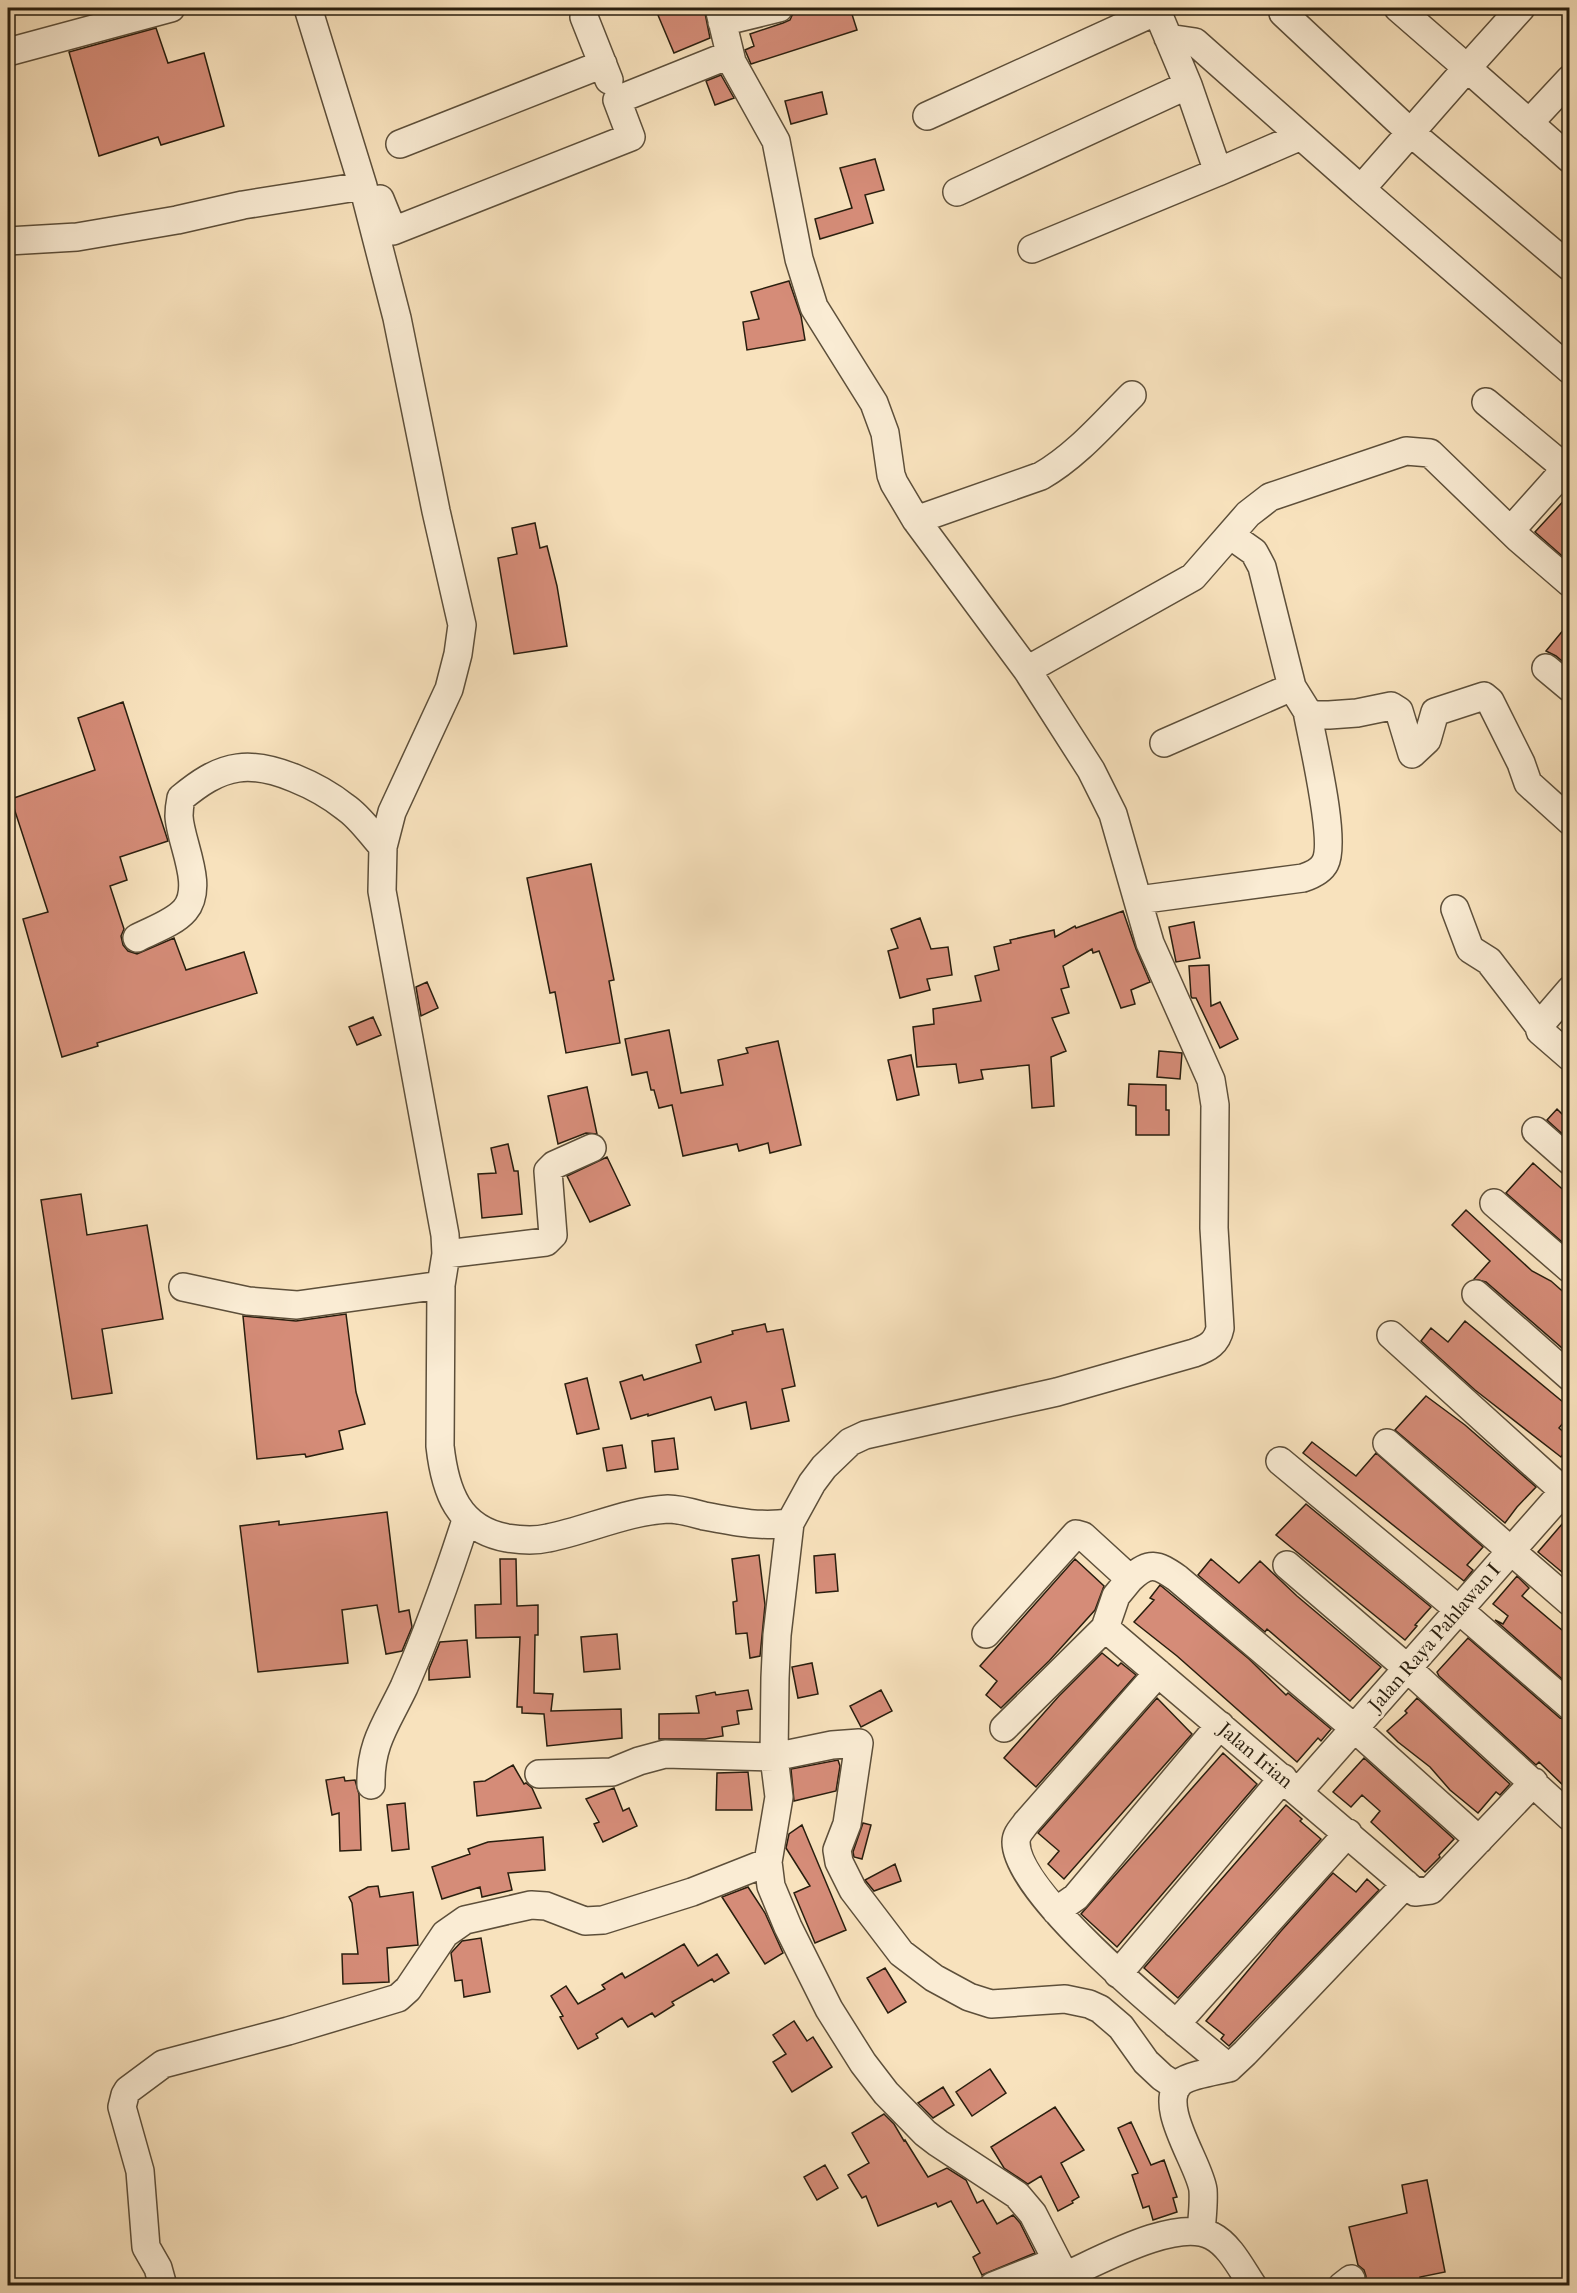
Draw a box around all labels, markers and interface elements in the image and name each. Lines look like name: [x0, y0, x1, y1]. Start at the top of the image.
street label: Jalan Raya Pahlawan I: [1362, 1558, 1505, 1718]
street label: Jalan Irian: [1212, 1716, 1298, 1793]

